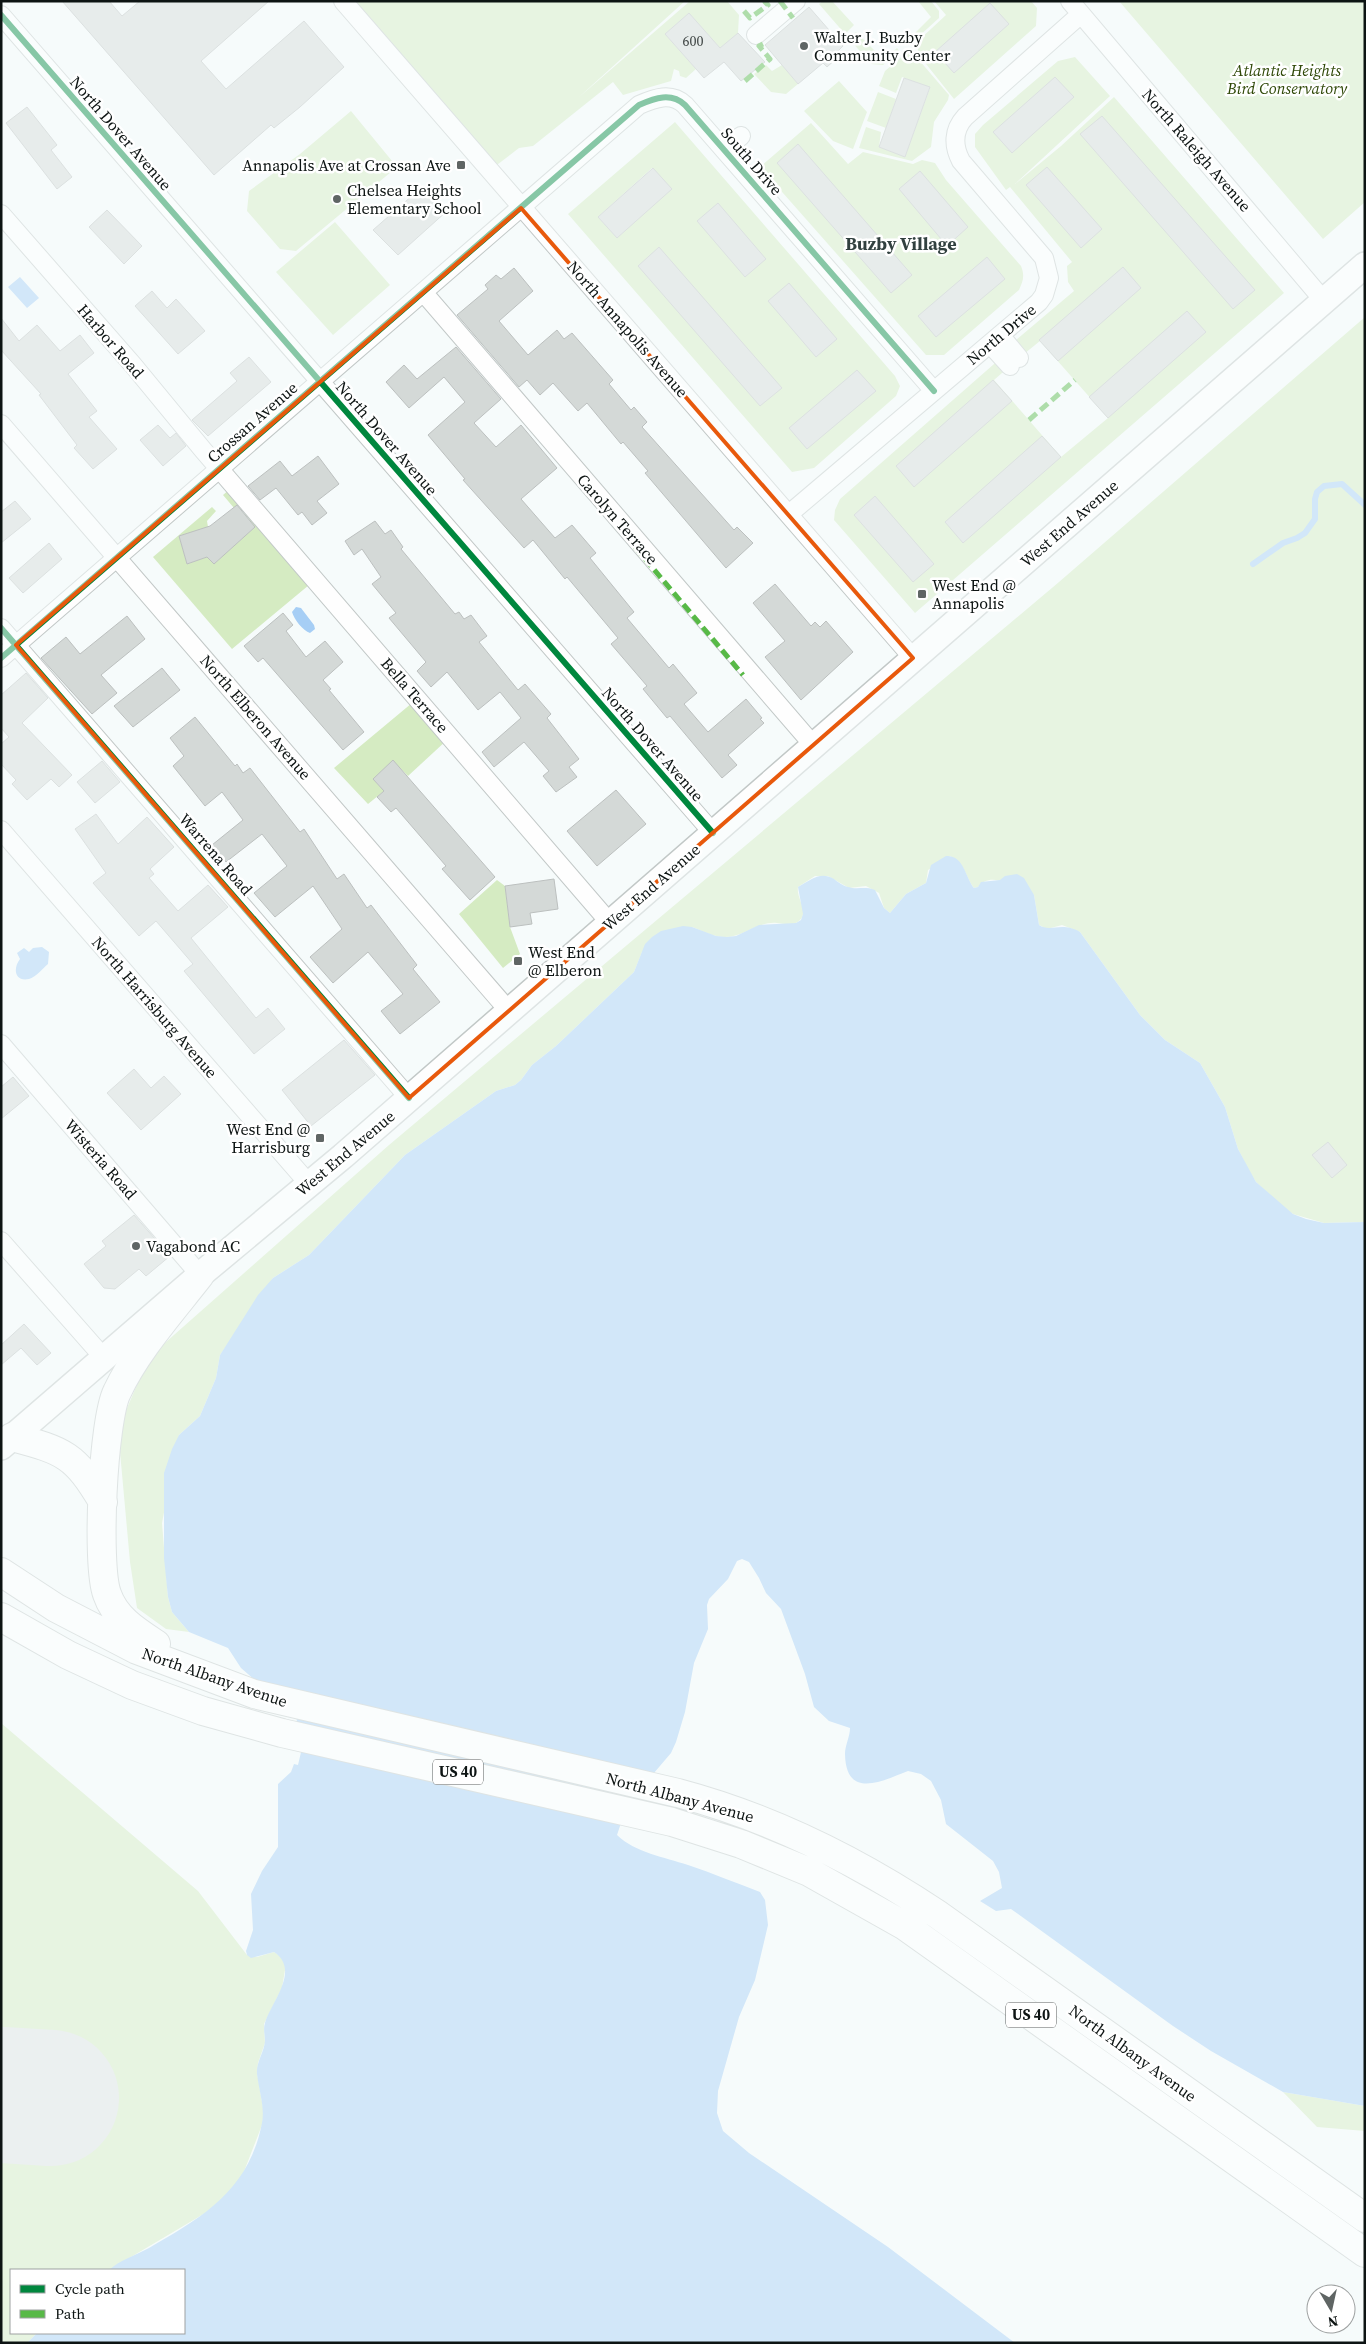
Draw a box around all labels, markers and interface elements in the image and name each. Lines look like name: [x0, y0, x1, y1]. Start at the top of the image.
place label: Walter J. Buzby Community Center: [814, 26, 951, 66]
house number: 600: [683, 31, 704, 51]
marker: Walter J. Buzby Community Center: [798, 40, 810, 52]
park label: Atlantic Heights Bird Conservatory: [1226, 59, 1347, 99]
street label: North Dover Avenue: [65, 71, 177, 195]
street label: North Raleigh Avenue: [1137, 84, 1257, 216]
street label: South Drive: [716, 122, 788, 200]
place label: Annapolis Ave at Crossan Ave: [242, 154, 451, 176]
marker: Annapolis Ave at Crossan Ave: [455, 159, 467, 171]
place label: Chelsea Heights Elementary School: [347, 179, 482, 219]
marker: Chelsea Heights Elementary School: [331, 193, 343, 205]
district label: Buzby Village: [845, 231, 957, 256]
street label: North Annapolis Avenue: [562, 256, 694, 402]
street label: North Drive: [962, 298, 1040, 370]
street label: Harbor Road: [73, 299, 149, 383]
street label: Crossan Avenue: [202, 376, 302, 468]
street label: North Dover Avenue: [331, 376, 443, 500]
street label: Carolyn Terrace: [572, 469, 664, 569]
street label: West End Avenue: [1015, 474, 1123, 572]
place label: West End @ Annapolis: [932, 574, 1016, 614]
marker: West End @ Annapolis: [916, 588, 928, 600]
street label: North Elberon Avenue: [196, 650, 316, 784]
street label: Bella Terrace: [376, 653, 454, 737]
street label: North Dover Avenue: [597, 682, 709, 806]
street label: Warrena Road: [174, 808, 258, 900]
street label: West End Avenue: [597, 838, 705, 936]
street label: North Harrisburg Avenue: [87, 931, 223, 1083]
place label: West End @ Elberon: [528, 941, 602, 981]
marker: West End @ Elberon: [512, 955, 524, 967]
street label: West End Avenue: [291, 1105, 399, 1201]
street label: Wisteria Road: [60, 1114, 142, 1204]
place label: West End @ Harrisburg: [226, 1118, 310, 1158]
marker: West End @ Harrisburg: [314, 1132, 326, 1144]
place label: Vagabond AC: [146, 1235, 240, 1257]
marker: Vagabond AC: [130, 1240, 142, 1252]
street label: North Albany Avenue: [139, 1642, 291, 1712]
road number: US 40: [433, 1760, 483, 1784]
street label: North Albany Avenue: [604, 1767, 756, 1827]
street label: North Albany Avenue: [1065, 1999, 1201, 2107]
road number: US 40: [1006, 2002, 1056, 2028]
legend: [10, 2269, 185, 2334]
text: Cycle path: [55, 2278, 125, 2299]
north arrow: [1306, 2284, 1356, 2334]
text: Path: [55, 2303, 85, 2324]
text: N: [1326, 2311, 1340, 2333]

